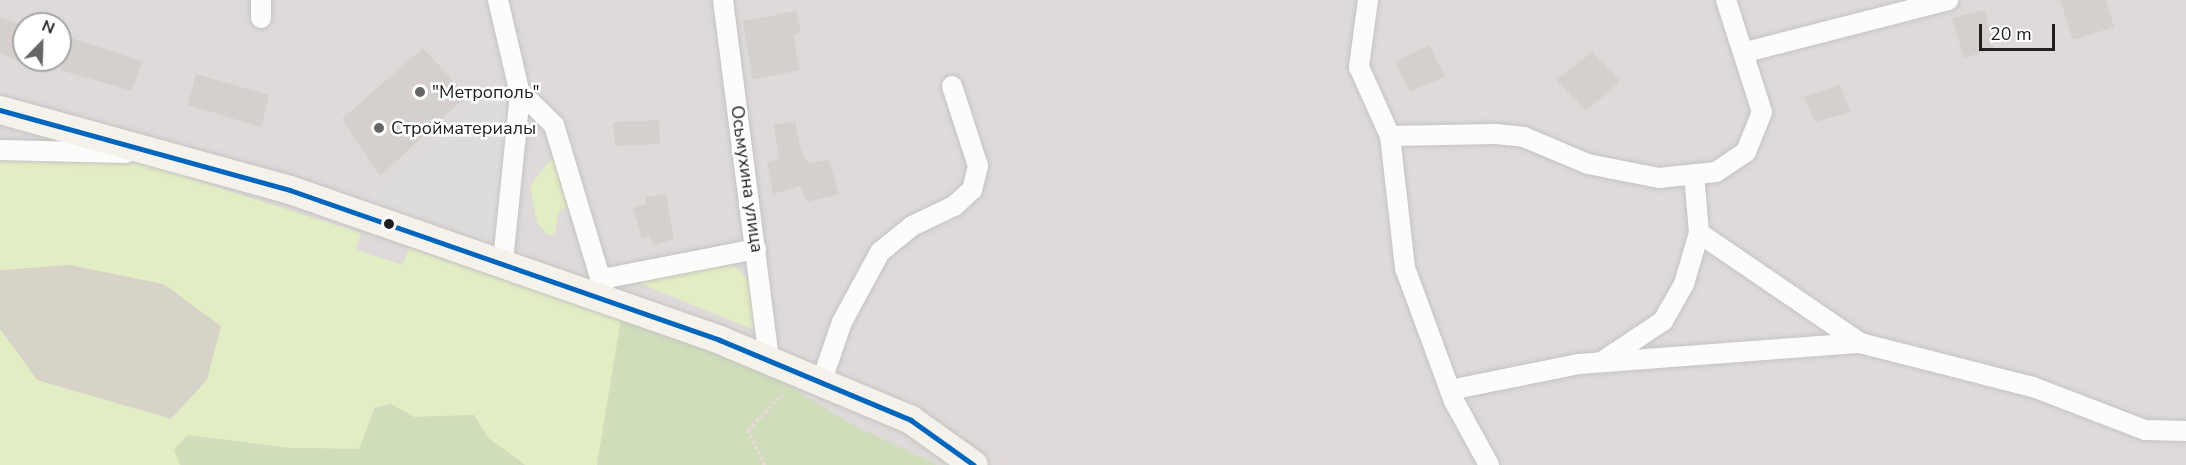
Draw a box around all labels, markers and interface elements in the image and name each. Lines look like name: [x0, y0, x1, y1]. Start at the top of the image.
north arrow: [12, 12, 72, 72]
scale bar: [1982, 12, 2058, 50]
text: N: [38, 15, 58, 40]
text: 20 m: [1990, 22, 2032, 46]
place label: "Метрополь": [432, 81, 540, 103]
marker: "Метрополь": [413, 85, 427, 99]
street label: Осьмухина улица: [726, 104, 768, 254]
place label: Стройматериалы: [391, 117, 536, 139]
marker: Стройматериалы: [372, 121, 386, 135]
unlabelled marker: [383, 218, 395, 230]

